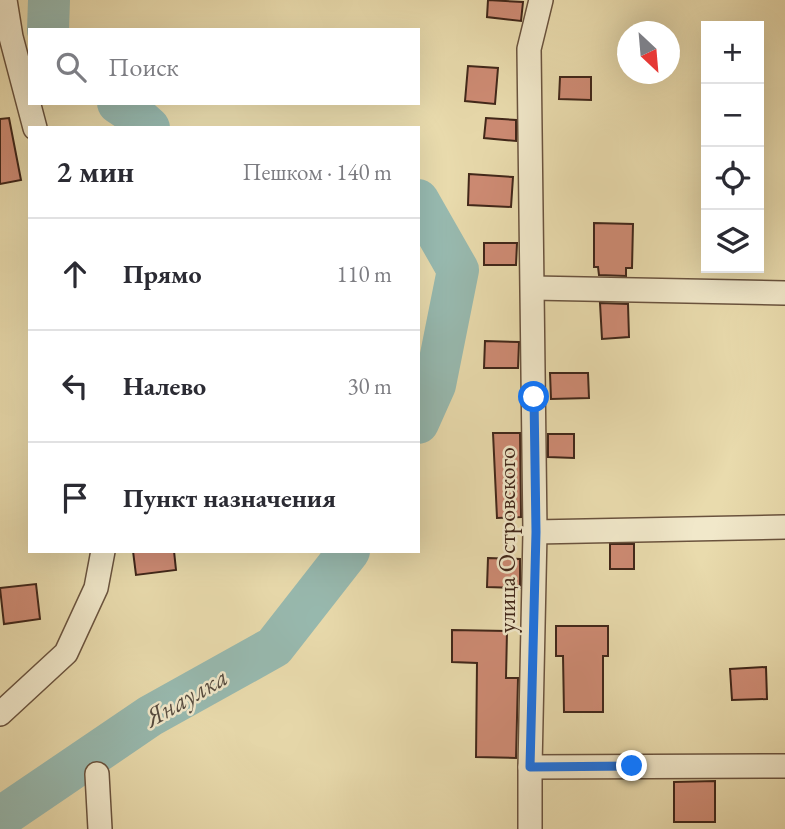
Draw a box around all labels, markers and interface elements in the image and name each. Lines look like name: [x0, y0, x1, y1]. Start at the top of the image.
north arrow: [617, 21, 680, 84]
map controls: [701, 21, 764, 273]
button: +: [701, 21, 764, 84]
search box: [28, 28, 420, 105]
icon: search: [52, 48, 90, 86]
text: Поиск: [108, 50, 179, 84]
button: −: [701, 84, 764, 147]
button: locate: [701, 147, 764, 210]
text: 2 мин: [56, 152, 134, 191]
text: Пешком · 140 m: [243, 157, 392, 187]
button: layers: [701, 210, 764, 273]
icon: ahead: [56, 255, 94, 293]
text: Прямо: [123, 257, 202, 291]
text: 110 m: [336, 259, 392, 289]
icon: left: [56, 367, 94, 405]
text: Налево: [123, 369, 206, 403]
text: 30 m: [347, 371, 392, 401]
route start: [518, 381, 549, 412]
street label: улица Островского: [491, 447, 522, 633]
icon: arrive: [56, 479, 94, 517]
text: Пункт назначения: [123, 481, 336, 515]
water label: Янаулка: [136, 660, 234, 735]
route end: [616, 750, 647, 781]

